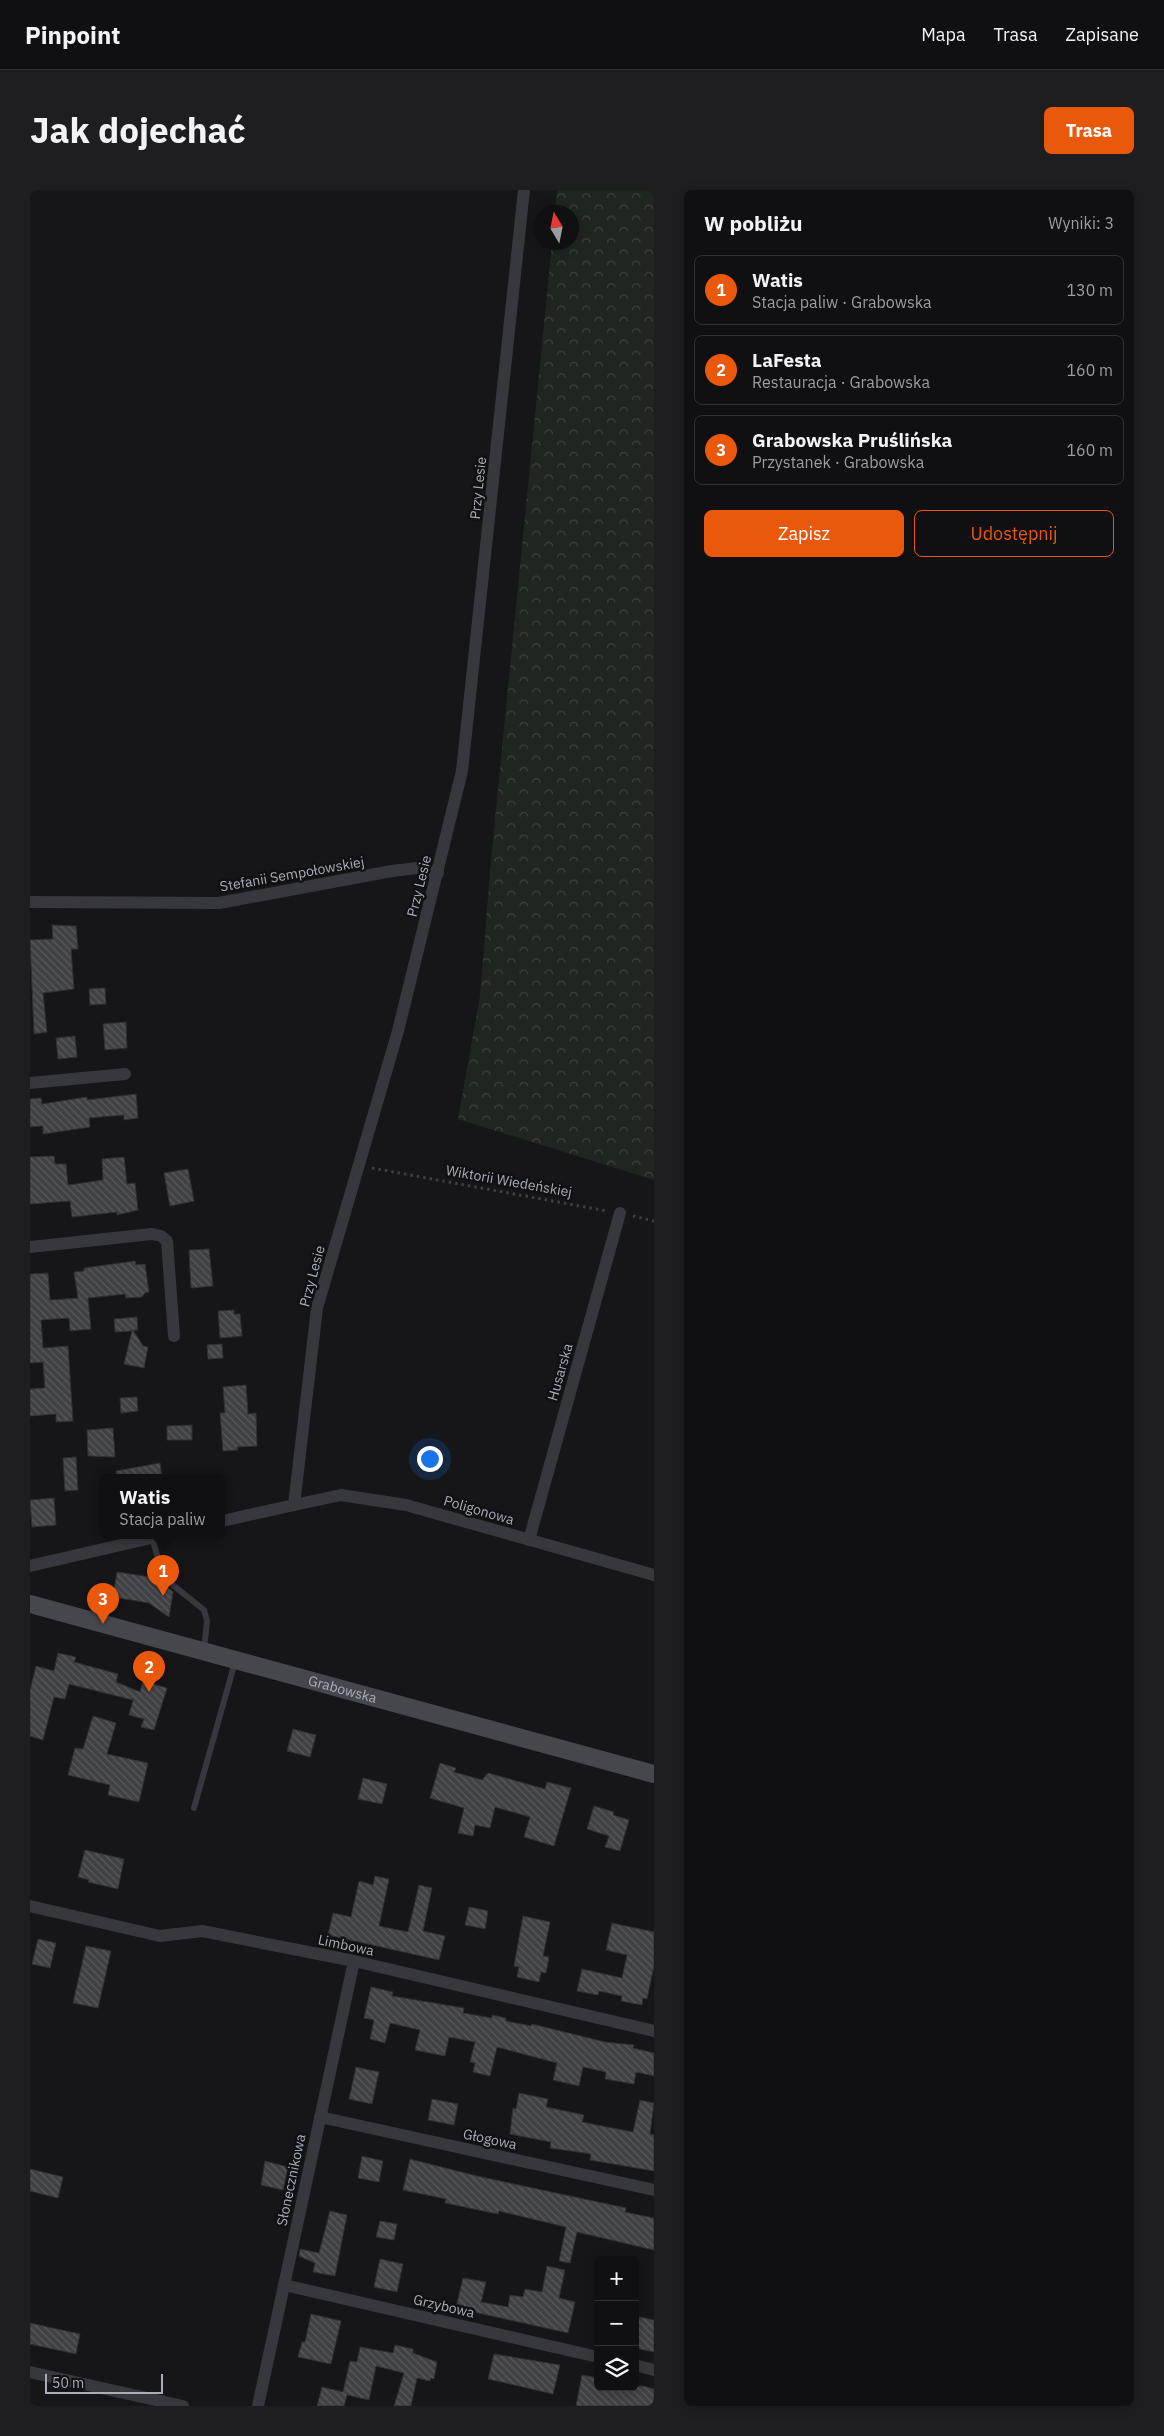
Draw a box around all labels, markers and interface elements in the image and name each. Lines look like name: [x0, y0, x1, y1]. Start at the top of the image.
text: Pinpoint: [25, 19, 120, 51]
text: Mapa: [921, 23, 966, 46]
text: Trasa: [994, 23, 1038, 46]
text: Zapisane: [1066, 23, 1139, 46]
text: Jak dojechać: [30, 107, 246, 153]
button: Trasa: [1044, 107, 1134, 154]
north arrow: [534, 205, 579, 250]
text: W pobliżu: [704, 209, 803, 237]
text: Wyniki: 3: [1048, 213, 1114, 233]
text: Watis: [752, 268, 803, 292]
text: 1: [716, 280, 726, 300]
text: 130 m: [1066, 280, 1113, 300]
text: Stacja paliw · Grabowska: [752, 292, 932, 312]
text: LaFesta: [752, 348, 822, 372]
text: 2: [716, 360, 726, 380]
text: 160 m: [1066, 360, 1113, 380]
text: Restauracja · Grabowska: [752, 372, 930, 392]
text: Grabowska Pruślińska: [752, 428, 952, 452]
text: 3: [716, 440, 726, 460]
text: 160 m: [1066, 440, 1113, 460]
text: Przystanek · Grabowska: [752, 452, 924, 472]
street label: Przy Lesie: [466, 456, 490, 520]
button: Zapisz: [704, 510, 904, 557]
button: Udostępnij: [914, 510, 1114, 557]
street label: Stefanii Sempołowskiej: [218, 852, 366, 896]
street label: Przy Lesie: [403, 853, 435, 919]
street label: Wiktorii Wiedeńskiej: [445, 1161, 573, 1201]
street label: Przy Lesie: [295, 1243, 329, 1309]
street label: Husarska: [543, 1341, 577, 1403]
your location: [417, 1446, 443, 1472]
popup: [100, 1474, 225, 1539]
text: Watis: [119, 1485, 170, 1509]
street label: Poligonowa: [442, 1491, 517, 1529]
text: Stacja paliw: [119, 1509, 206, 1529]
pin: 1: [147, 1555, 179, 1596]
pin: 3: [87, 1583, 119, 1624]
pin: 2: [133, 1651, 165, 1692]
street label: Grabowska: [306, 1671, 380, 1707]
street label: Limbowa: [316, 1930, 376, 1960]
street label: Głogowa: [461, 2125, 519, 2154]
street label: Słonecznikowa: [272, 2132, 310, 2228]
map controls: [594, 2256, 639, 2391]
button: +: [594, 2256, 639, 2301]
street label: Grzybowa: [412, 2290, 477, 2322]
button: −: [594, 2301, 639, 2346]
button: layers: [594, 2346, 639, 2391]
scale bar: [45, 2371, 162, 2394]
text: 50 m: [52, 2374, 84, 2392]

